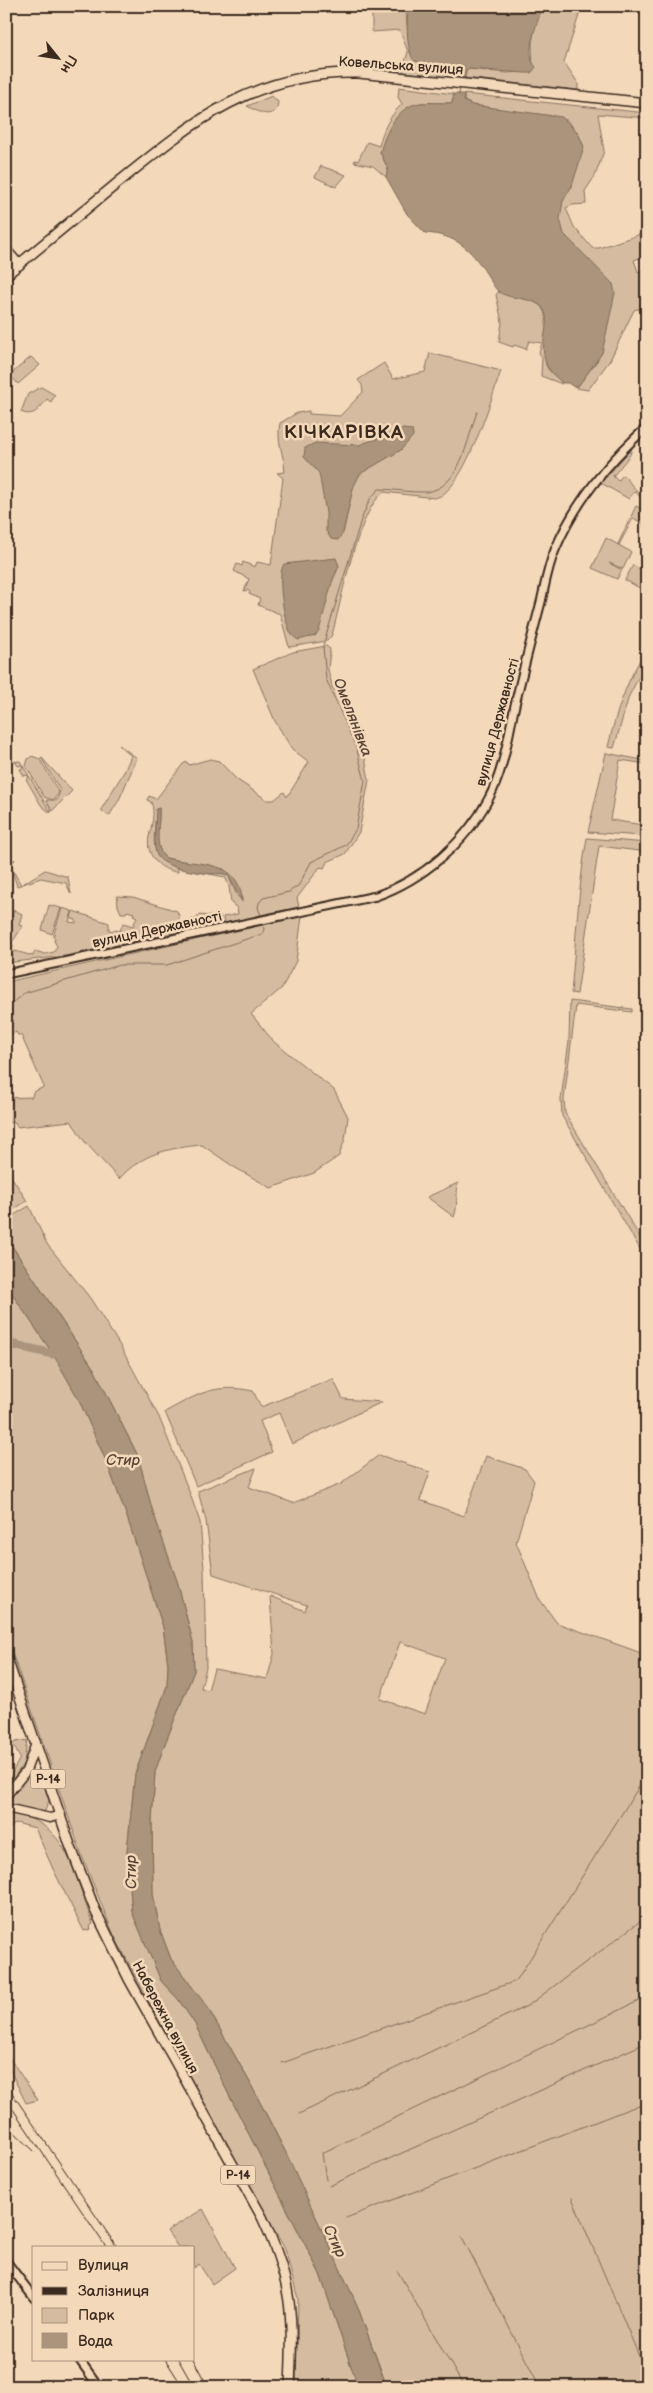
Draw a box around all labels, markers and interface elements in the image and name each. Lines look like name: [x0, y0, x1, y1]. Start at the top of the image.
north arrow: [32, 32, 82, 82]
text: Пн: [57, 52, 81, 77]
street label: Ковельська вулиця: [338, 53, 464, 78]
district label: КІЧКАРІВКА: [284, 421, 404, 444]
street label: вулиця Державності: [472, 656, 523, 788]
water label: Омелянівка: [329, 675, 376, 759]
street label: вулиця Державності: [91, 907, 223, 952]
water label: Стир: [106, 1451, 141, 1470]
road number: Р-14: [30, 1770, 66, 1788]
water label: Стир: [122, 1854, 141, 1889]
street label: Набережна вулиця: [129, 1958, 203, 2077]
road number: Р-14: [220, 2166, 256, 2184]
water label: Стир: [319, 2222, 351, 2261]
legend: [32, 2246, 195, 2360]
text: Вулиця: [78, 2256, 129, 2275]
text: Залізниця: [78, 2282, 149, 2301]
text: Парк: [78, 2306, 115, 2325]
text: Вода: [78, 2332, 113, 2351]

